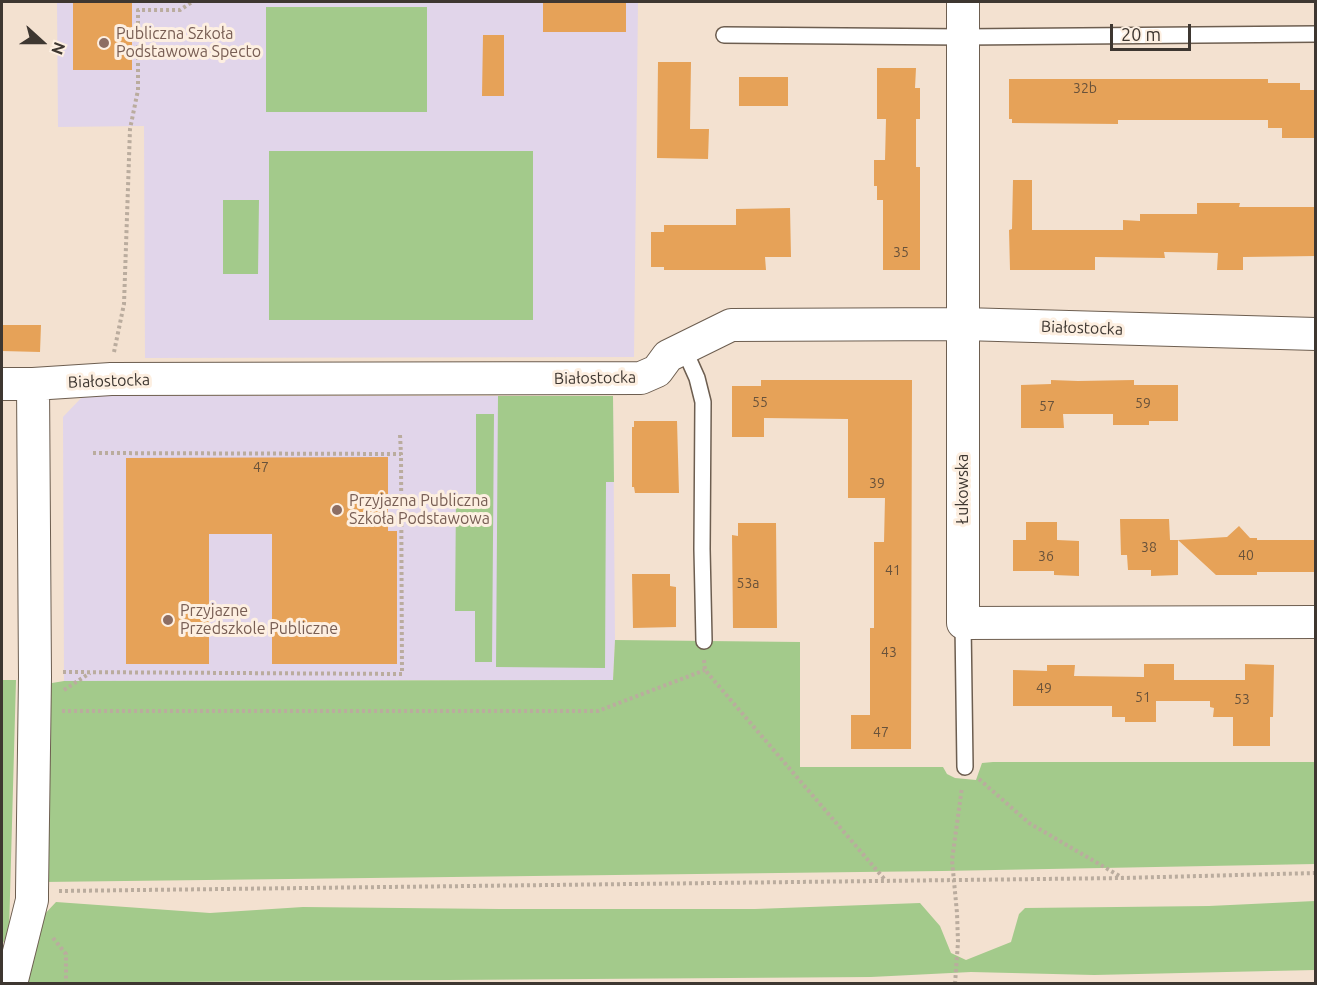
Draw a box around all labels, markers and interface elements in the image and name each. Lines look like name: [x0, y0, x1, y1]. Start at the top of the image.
north arrow: [12, 12, 72, 72]
scale bar: [1113, 12, 1194, 50]
place label: Publiczna Szkoła Podstawowa Specto: [116, 24, 261, 62]
text: 20 m: [1121, 24, 1161, 44]
marker: Publiczna Szkoła Podstawowa Specto: [97, 36, 111, 50]
text: N: [48, 40, 69, 57]
house number: 32b: [1073, 80, 1097, 96]
house number: 35: [893, 244, 909, 260]
street label: Białostocka: [1041, 317, 1123, 339]
street label: Białostocka: [554, 368, 636, 388]
street label: Białostocka: [68, 370, 150, 392]
house number: 55: [752, 394, 768, 410]
house number: 59: [1135, 395, 1151, 411]
house number: 57: [1039, 398, 1055, 414]
street label: Łukowska: [953, 454, 973, 524]
house number: 47: [253, 459, 269, 475]
house number: 39: [869, 475, 885, 491]
place label: Przyjazna Publiczna Szkoła Podstawowa: [349, 491, 490, 529]
marker: Przyjazna Publiczna Szkoła Podstawowa: [330, 503, 344, 517]
house number: 38: [1141, 539, 1157, 555]
house number: 40: [1238, 547, 1254, 563]
house number: 36: [1038, 548, 1054, 564]
house number: 41: [885, 562, 901, 578]
house number: 53a: [737, 575, 759, 591]
place label: Przyjazne Przedszkole Publiczne: [180, 601, 338, 639]
marker: Przyjazne Przedszkole Publiczne: [161, 613, 175, 627]
house number: 43: [881, 644, 897, 660]
house number: 49: [1036, 680, 1052, 696]
house number: 51: [1135, 689, 1151, 705]
house number: 53: [1234, 691, 1250, 707]
house number: 47: [873, 724, 889, 740]

